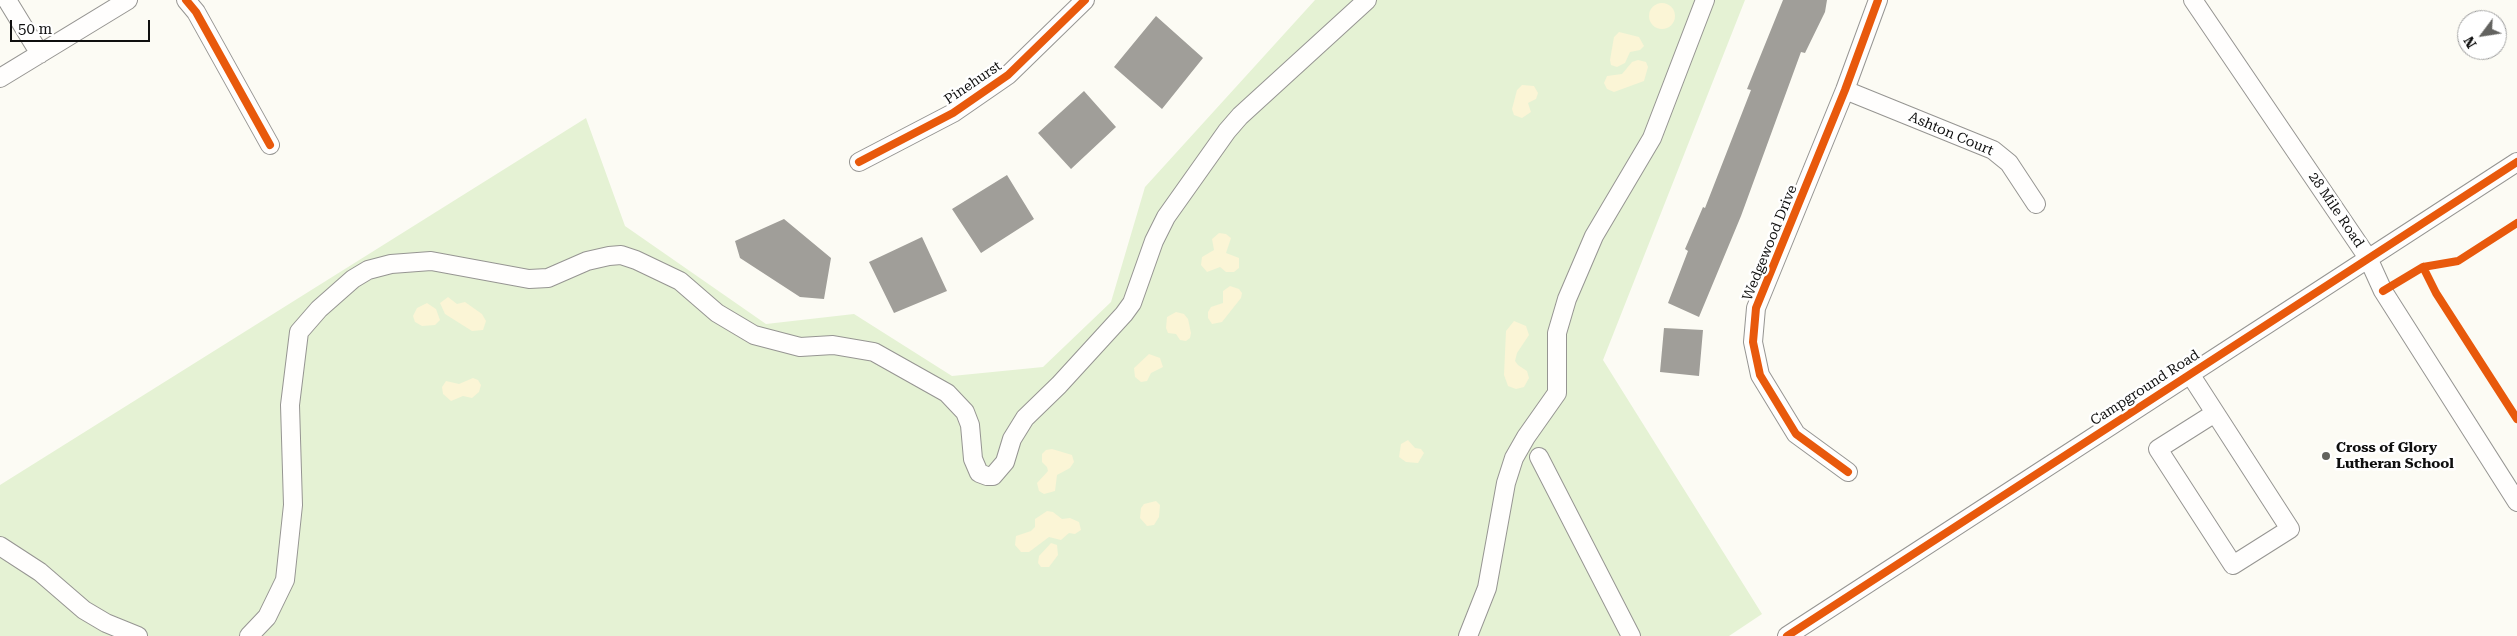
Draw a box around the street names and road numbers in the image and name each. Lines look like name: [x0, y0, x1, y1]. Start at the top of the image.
street label: Pinehurst: [941, 58, 1005, 108]
street label: Ashton Court: [1906, 109, 1996, 159]
street label: 28 Mile Road: [2305, 169, 2367, 251]
street label: Wedgewood Drive: [1739, 183, 1801, 303]
street label: Campground Road: [2087, 347, 2203, 429]

